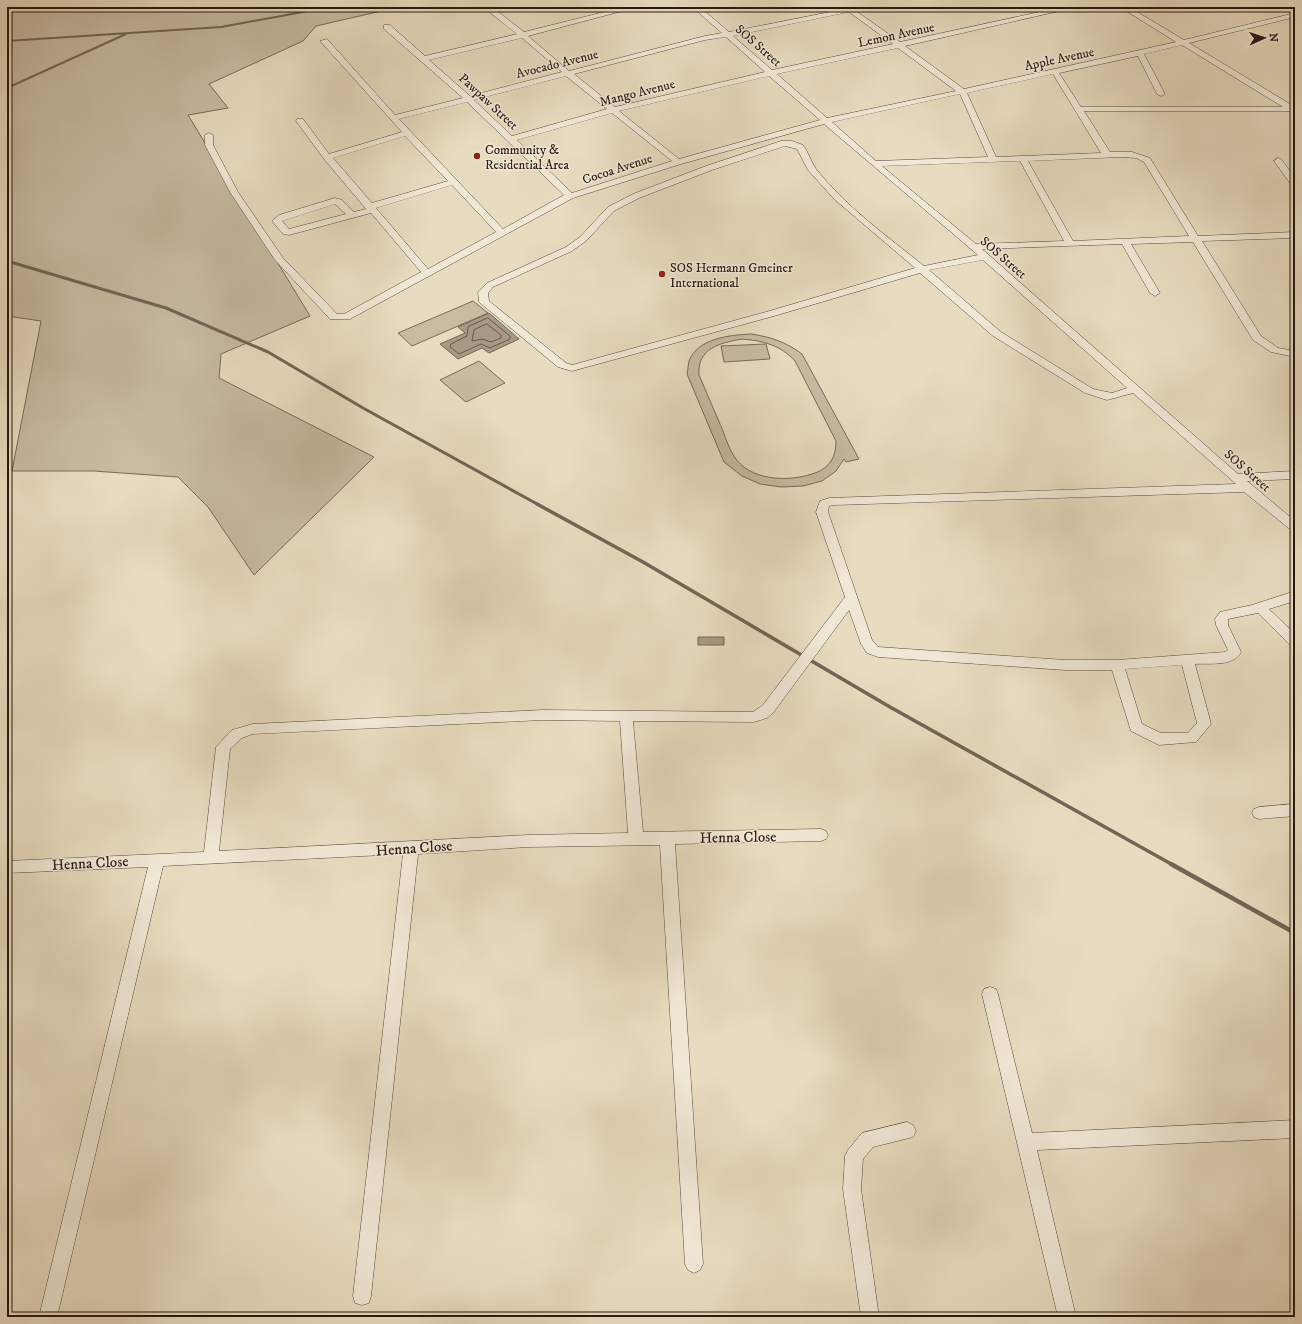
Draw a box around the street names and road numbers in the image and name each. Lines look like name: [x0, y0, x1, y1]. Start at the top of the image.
street label: Lemon Avenue: [856, 19, 936, 51]
street label: SOS Street: [732, 21, 785, 70]
street label: Apple Avenue: [1023, 44, 1095, 74]
street label: Avocado Avenue: [514, 46, 600, 82]
street label: Pawpaw Street: [455, 70, 521, 133]
street label: Mango Avenue: [598, 76, 677, 110]
street label: Cocoa Avenue: [580, 150, 654, 188]
street label: SOS Street: [977, 233, 1030, 282]
street label: SOS Street: [1221, 446, 1274, 495]
street label: Henna Close: [699, 827, 777, 848]
street label: Henna Close: [375, 836, 453, 861]
street label: Henna Close: [51, 852, 129, 875]

